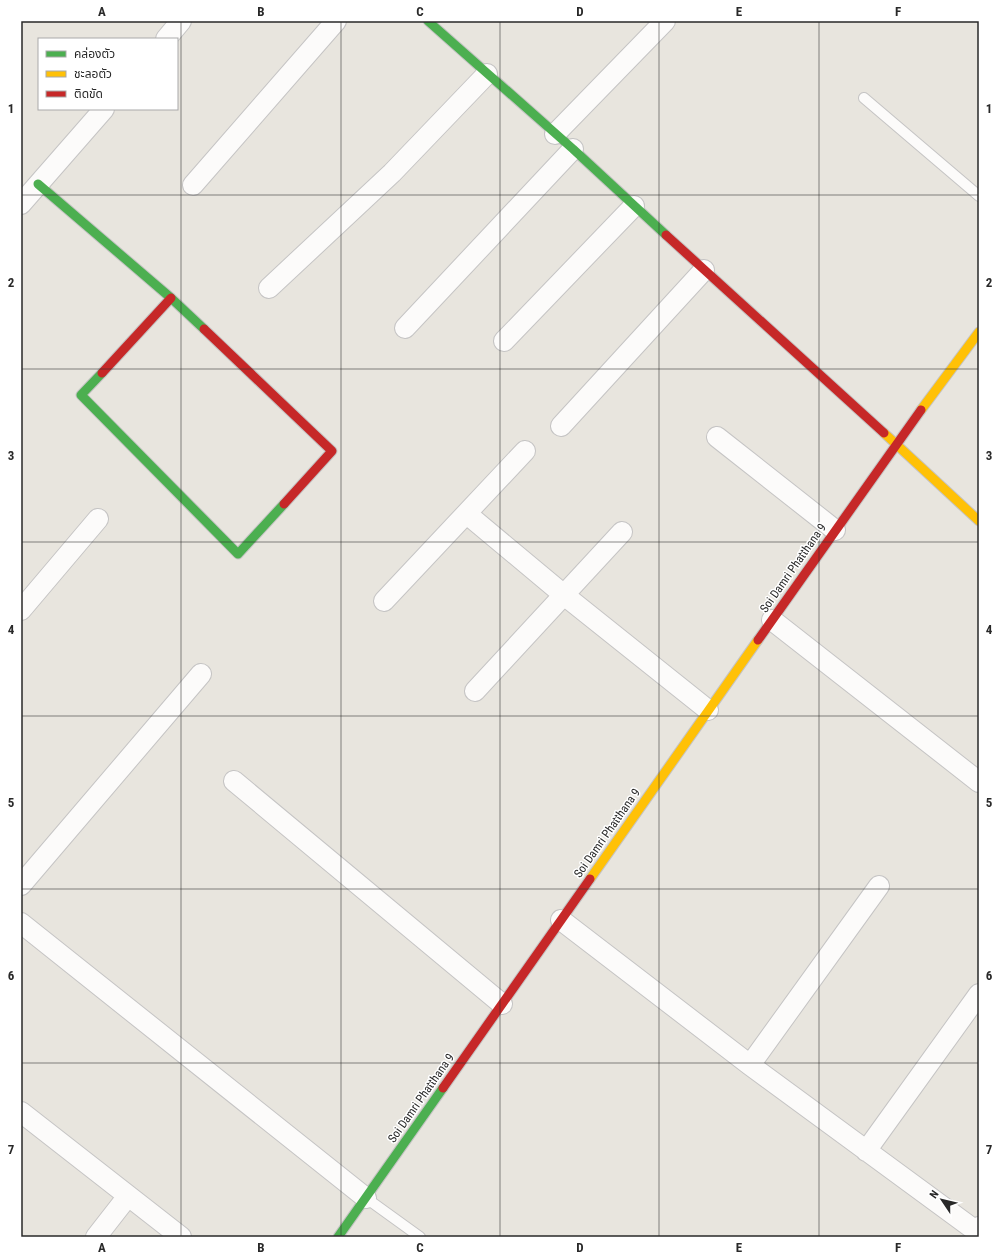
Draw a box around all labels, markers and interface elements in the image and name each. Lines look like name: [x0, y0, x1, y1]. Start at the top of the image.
text: A: [98, 4, 106, 19]
text: B: [257, 4, 265, 19]
text: C: [416, 4, 424, 19]
text: D: [576, 4, 584, 19]
text: E: [736, 4, 743, 19]
text: F: [895, 4, 901, 19]
legend: [38, 38, 178, 110]
text: คล่องตัว: [74, 47, 115, 61]
text: ชะลอตัว: [74, 67, 112, 81]
text: ติดขัด: [74, 87, 103, 101]
text: 1: [8, 101, 14, 116]
text: 1: [986, 101, 992, 116]
text: 2: [8, 275, 15, 290]
text: 2: [986, 275, 993, 290]
text: 3: [8, 448, 14, 463]
text: 3: [986, 448, 992, 463]
street label: Soi Damri Phatthana 9: [757, 521, 829, 615]
text: 4: [8, 622, 15, 637]
text: 4: [986, 622, 993, 637]
street label: Soi Damri Phatthana 9: [571, 786, 643, 880]
text: 5: [8, 795, 15, 810]
text: 5: [986, 795, 993, 810]
text: 6: [8, 968, 15, 983]
text: 6: [986, 968, 993, 983]
street label: Soi Damri Phatthana 9: [385, 1051, 457, 1145]
text: 7: [8, 1142, 15, 1157]
text: 7: [986, 1142, 993, 1157]
north arrow: [922, 1180, 962, 1220]
text: N: [927, 1188, 942, 1201]
text: A: [98, 1240, 106, 1255]
text: B: [257, 1240, 265, 1255]
text: C: [416, 1240, 424, 1255]
text: D: [576, 1240, 584, 1255]
text: E: [736, 1240, 743, 1255]
text: F: [895, 1240, 901, 1255]

